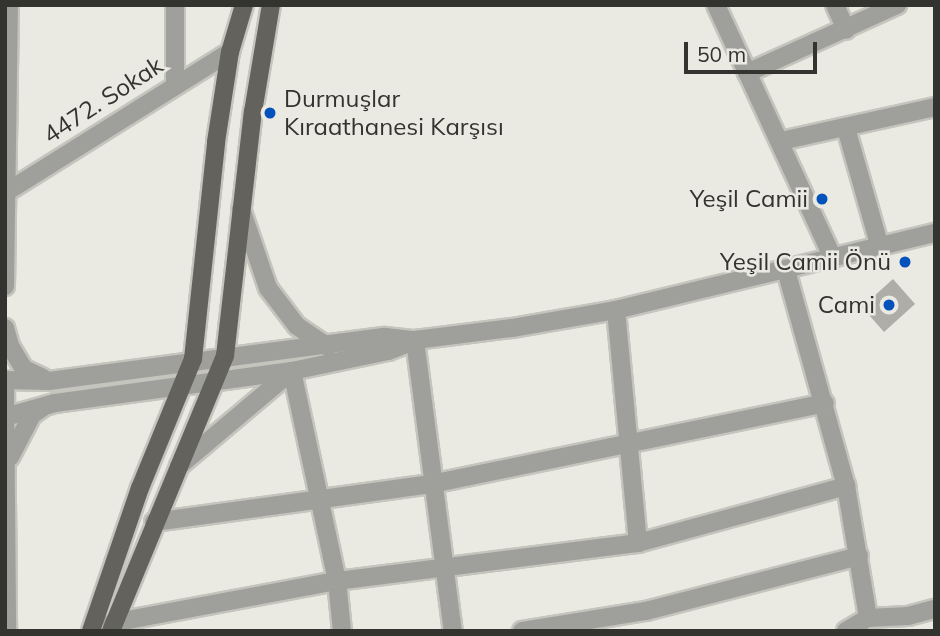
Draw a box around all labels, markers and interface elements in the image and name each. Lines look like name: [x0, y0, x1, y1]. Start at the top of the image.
scale bar: [688, 28, 821, 72]
text: 50 m: [697, 41, 746, 67]
street label: 4472. Sokak: [38, 51, 168, 149]
place label: Durmuşlar Kıraathanesi Karşısı: [284, 85, 504, 141]
marker: Durmuşlar Kıraathanesi Karşısı: [262, 105, 278, 121]
place label: Yeşil Camii: [690, 185, 808, 213]
marker: Yeşil Camii: [814, 191, 830, 207]
place label: Yeşil Camii Önü: [720, 248, 891, 276]
marker: Yeşil Camii Önü: [897, 254, 913, 270]
place label: Cami: [818, 291, 875, 319]
marker: Cami: [881, 297, 897, 313]

